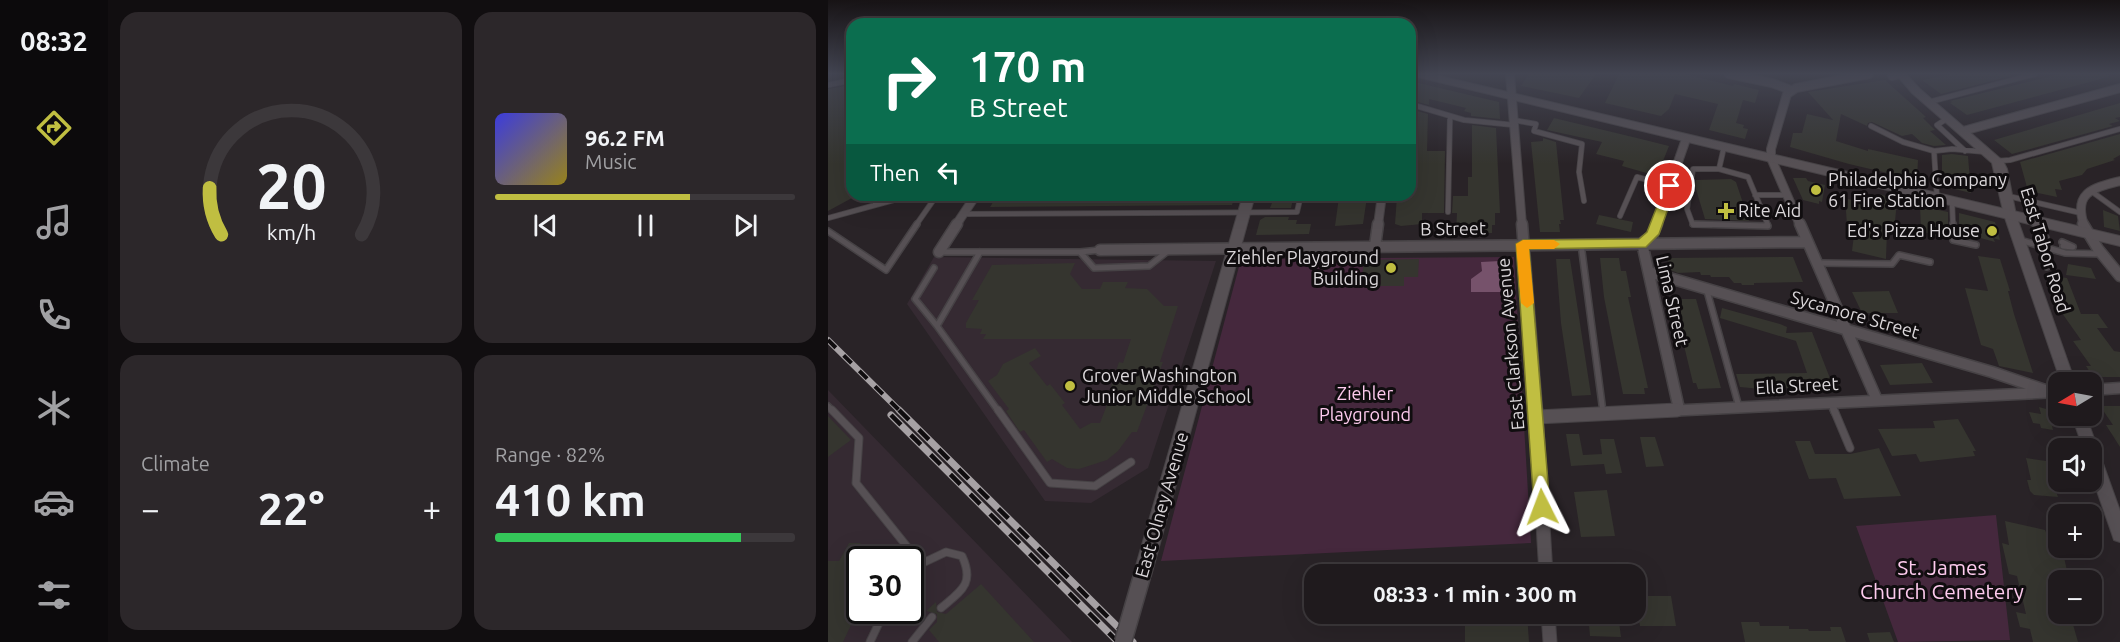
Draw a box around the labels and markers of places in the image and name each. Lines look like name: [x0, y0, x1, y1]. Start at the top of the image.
pin: [1644, 160, 1695, 211]
place label: Philadelphia Company 61 Fire Station: [1828, 169, 2007, 210]
marker: Philadelphia Company 61 Fire Station: [1809, 183, 1823, 197]
place label: Rite Aid: [1738, 200, 1801, 220]
marker: Rite Aid: [1719, 204, 1733, 218]
place label: Ed's Pizza House: [1847, 220, 1980, 240]
marker: Ed's Pizza House: [1985, 224, 1999, 238]
place label: Ziehler Playground Building: [1226, 247, 1379, 288]
marker: Ziehler Playground Building: [1384, 261, 1398, 275]
place label: Grover Washington Junior Middle School: [1082, 365, 1251, 406]
marker: Grover Washington Junior Middle School: [1063, 379, 1077, 393]

